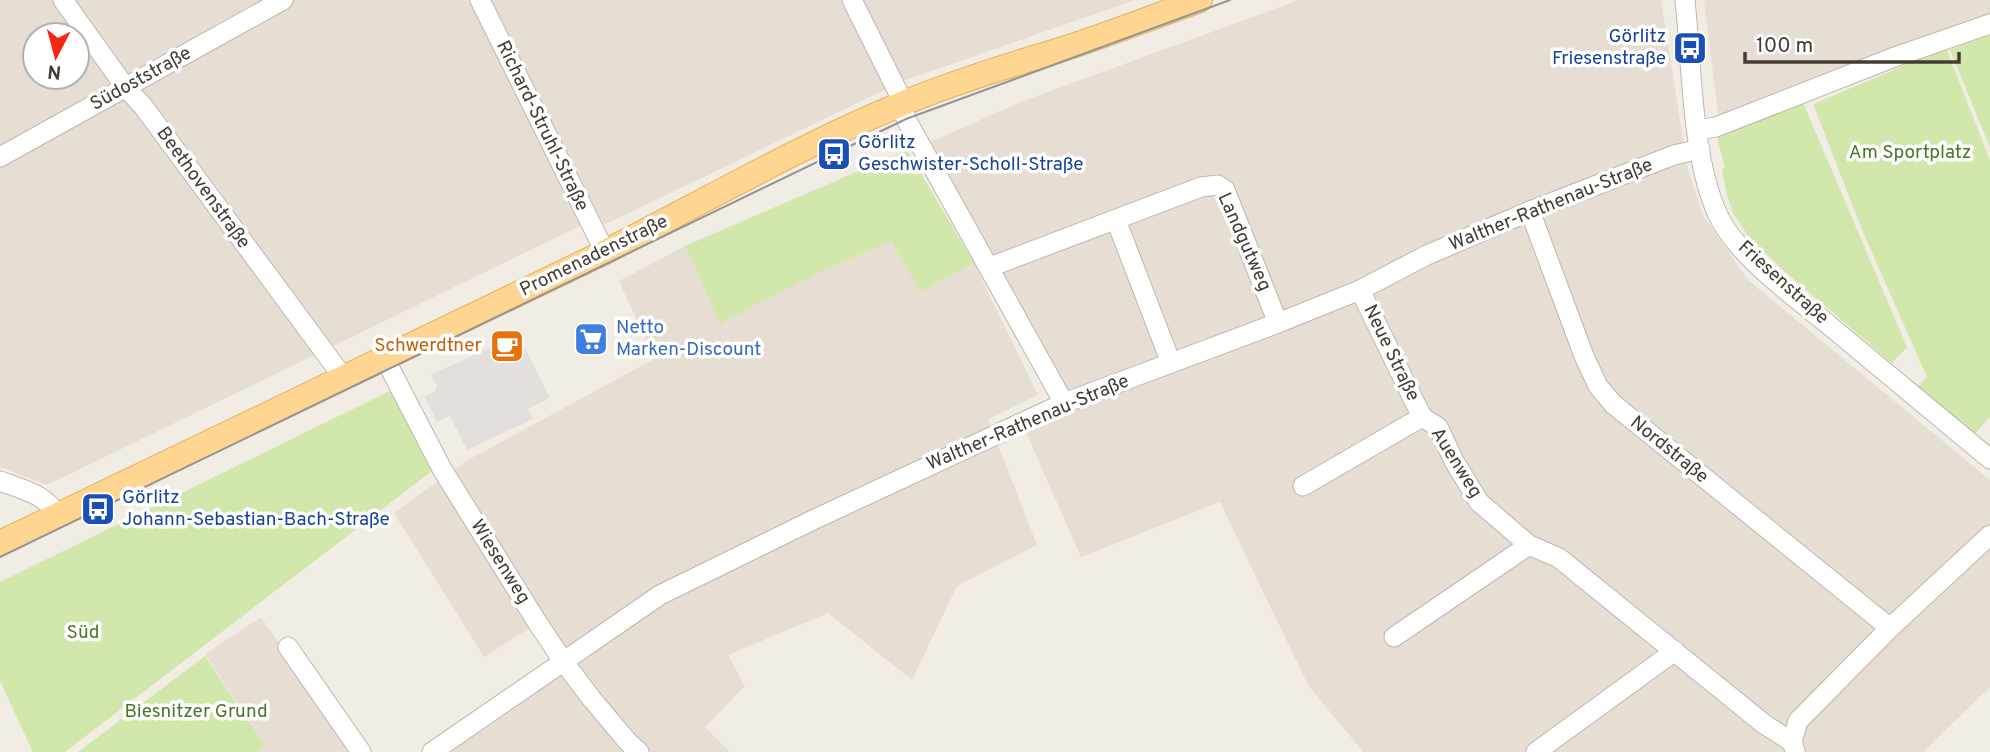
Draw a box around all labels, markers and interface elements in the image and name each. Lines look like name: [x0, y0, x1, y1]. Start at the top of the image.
north arrow: [21, 21, 91, 91]
scale bar: [1745, 21, 1958, 65]
place label: Görlitz Friesenstraße: [1552, 25, 1666, 71]
bus stop icon: Görlitz Friesenstraße: [1671, 29, 1709, 67]
text: 100 m: [1756, 33, 1813, 60]
street label: Richard-Struhl-Straße: [490, 37, 594, 215]
street label: Südoststraße: [86, 41, 196, 117]
text: N: [46, 58, 62, 84]
street label: Beethovenstraße: [151, 122, 255, 254]
place label: Görlitz Geschwister-Scholl-Straße: [858, 131, 1083, 177]
bus stop icon: Görlitz Geschwister-Scholl-Straße: [815, 135, 853, 173]
park label: Am Sportplatz: [1849, 141, 1971, 165]
street label: Walther-Rathenau-Straße: [1446, 153, 1656, 257]
street label: Landgutweg: [1212, 189, 1276, 295]
street label: Promenadenstraße: [516, 210, 672, 302]
street label: Friesenstraße: [1733, 236, 1833, 330]
street label: Neue Straße: [1357, 301, 1425, 405]
place label: Netto Marken-Discount: [616, 316, 761, 362]
supermarket icon: Netto Marken-Discount: [572, 320, 610, 358]
cafe icon: Schwerdtner: [488, 327, 526, 365]
place label: Schwerdtner: [374, 334, 483, 358]
street label: Walther-Rathenau-Straße: [923, 369, 1133, 477]
street label: Nordstraße: [1625, 411, 1713, 489]
street label: Auenweg: [1425, 423, 1487, 503]
place label: Görlitz Johann-Sebastian-Bach-Straße: [122, 486, 390, 532]
bus stop icon: Görlitz Johann-Sebastian-Bach-Straße: [79, 490, 117, 528]
street label: Wiesenweg: [465, 515, 535, 609]
park label: Süd: [67, 621, 99, 645]
park label: Biesnitzer Grund: [124, 700, 268, 724]

